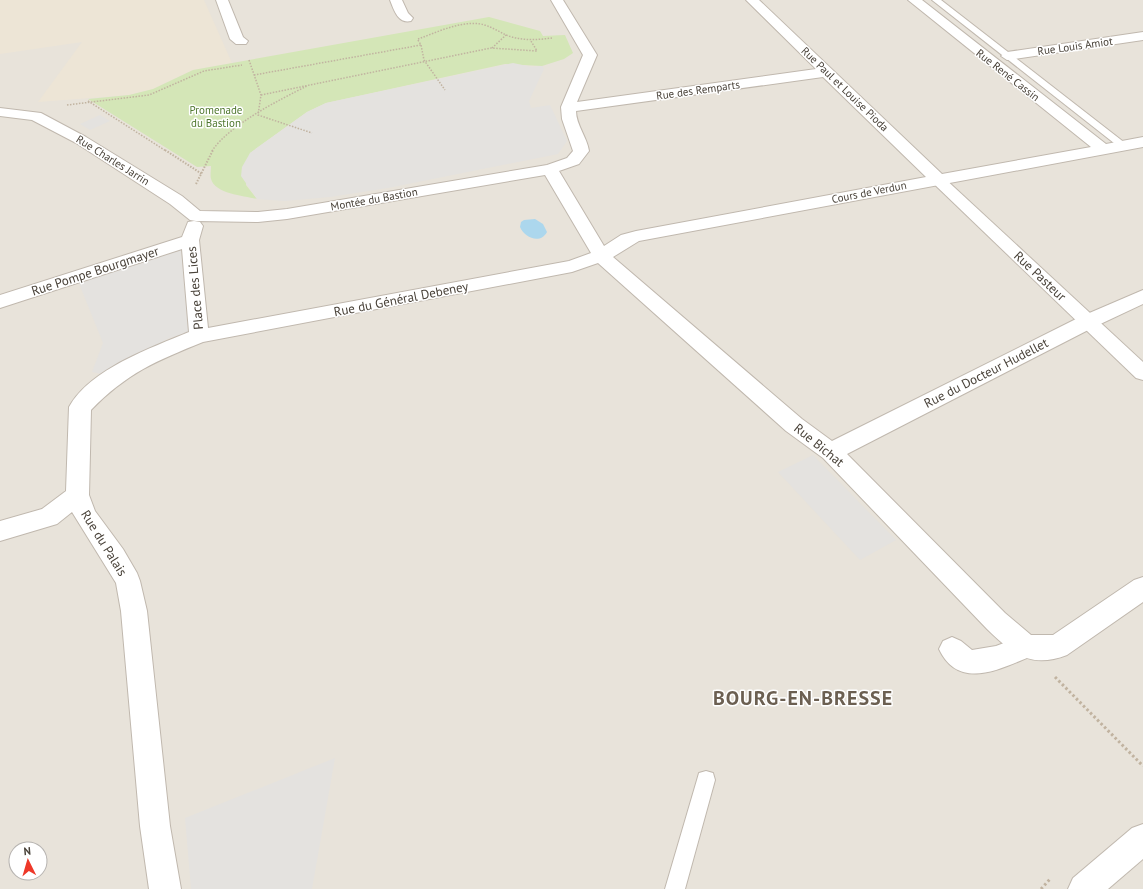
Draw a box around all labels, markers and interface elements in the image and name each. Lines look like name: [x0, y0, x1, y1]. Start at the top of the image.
street label: Rue Louis Amiot: [1036, 34, 1114, 58]
street label: Rue Paul et Louise Pioda: [798, 44, 892, 134]
street label: Rue René Cassin: [973, 46, 1043, 104]
street label: Rue des Remparts: [655, 77, 741, 103]
park label: Promenade du Bastion: [190, 103, 243, 130]
street label: Rue Charles Jarrin: [74, 132, 152, 188]
street label: Cours de Verdun: [830, 178, 908, 206]
street label: Montée du Bastion: [329, 184, 419, 214]
street label: Rue Pompe Bourgmayer: [29, 242, 161, 300]
street label: Place des Lices: [183, 246, 207, 330]
street label: Rue Pasteur: [1010, 247, 1070, 305]
street label: Rue du Général Debeney: [332, 278, 470, 320]
street label: Rue du Docteur Hudellet: [921, 334, 1052, 412]
street label: Rue Bichat: [790, 420, 848, 471]
street label: Rue du Palais: [77, 507, 131, 579]
district label: BOURG-EN-BRESSE: [713, 685, 893, 711]
north arrow: [8, 841, 48, 881]
text: N: [23, 844, 31, 858]

